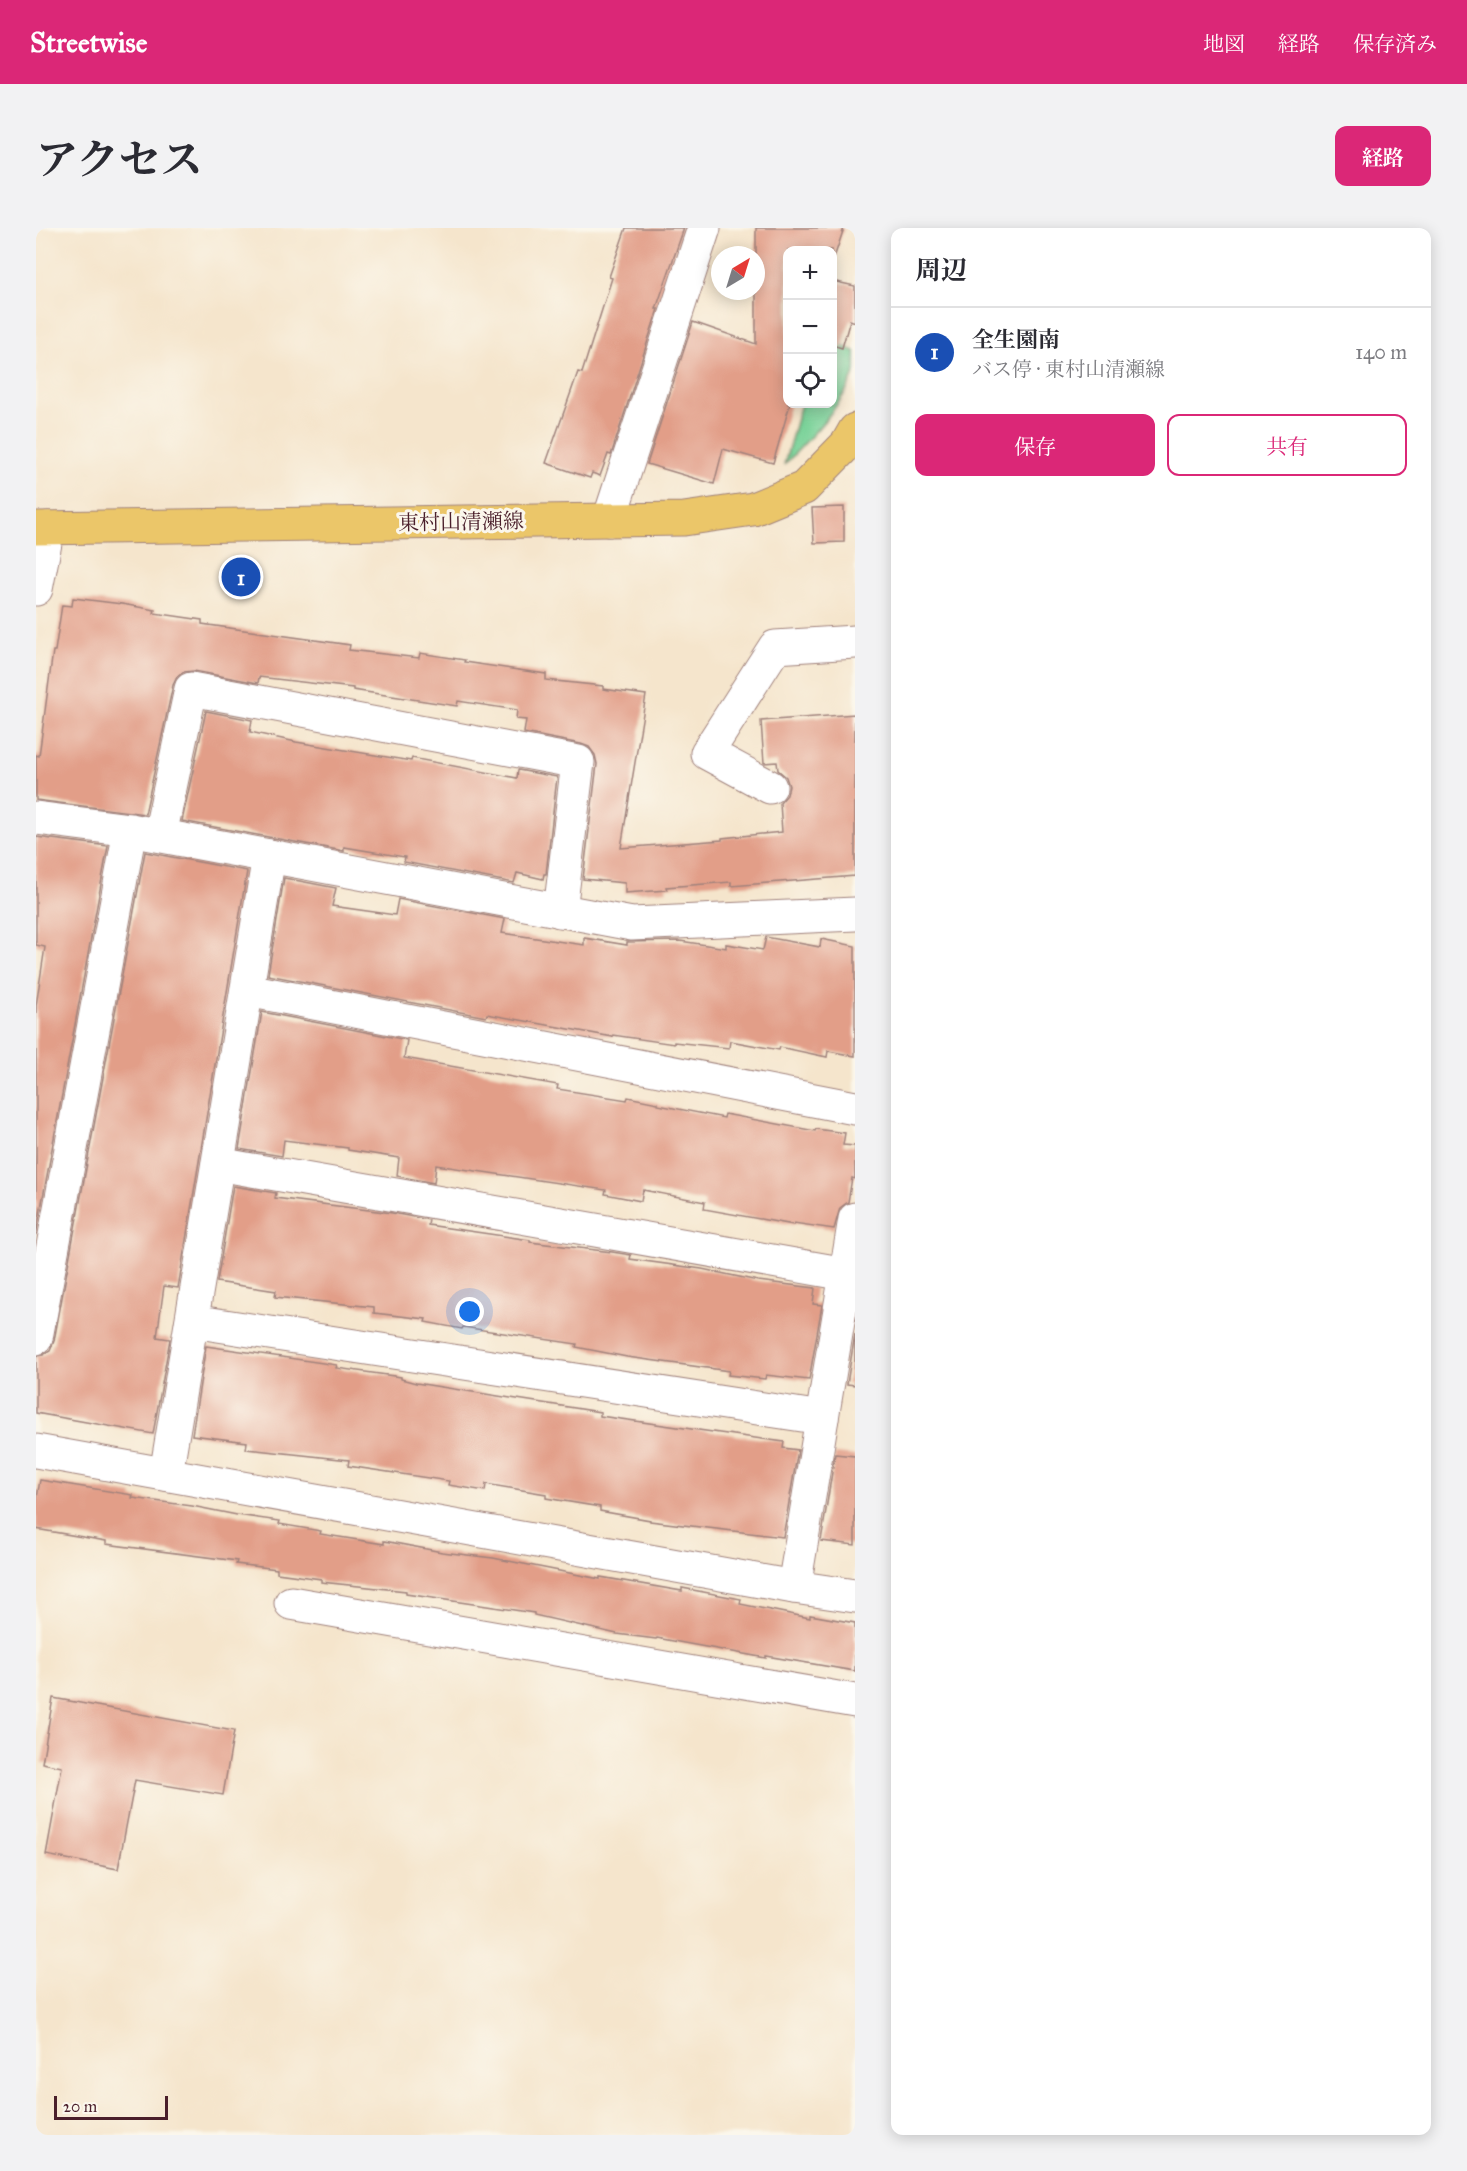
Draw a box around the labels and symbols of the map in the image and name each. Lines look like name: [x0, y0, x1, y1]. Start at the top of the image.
north arrow: [711, 246, 765, 300]
street label: 東村山清瀬線: [398, 508, 524, 536]
pin: 1: [222, 554, 260, 600]
your location: [455, 1297, 484, 1326]
scale bar: [54, 2093, 168, 2120]

